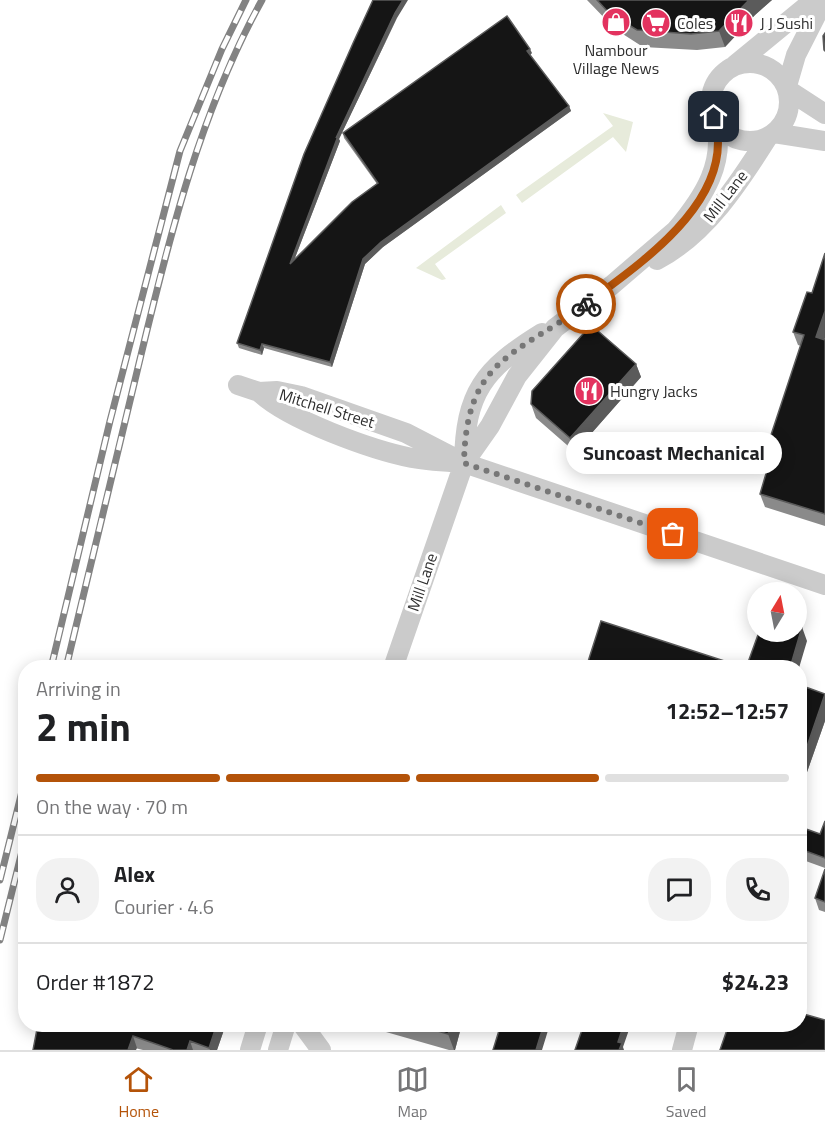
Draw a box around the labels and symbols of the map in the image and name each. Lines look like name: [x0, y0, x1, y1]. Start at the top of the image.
shop icon: Nambour Village News: [600, 6, 632, 38]
supermarket icon: Coles: [640, 7, 672, 39]
restaurant icon: J J Sushi: [723, 7, 755, 39]
place label: Coles: [677, 11, 713, 35]
place label: J J Sushi: [760, 11, 813, 35]
place label: Nambour Village News: [573, 38, 659, 80]
pin: [688, 91, 739, 142]
street label: Mill Lane: [697, 165, 753, 227]
courier: [556, 274, 616, 334]
restaurant icon: Hungry Jacks: [573, 375, 605, 407]
place label: Hungry Jacks: [610, 379, 698, 403]
street label: Mitchell Street: [276, 382, 378, 434]
callout: Suncoast Mechanical: [565, 432, 781, 474]
pin: [647, 508, 698, 559]
street label: Mill Lane: [401, 550, 443, 614]
north arrow: [747, 582, 807, 642]

